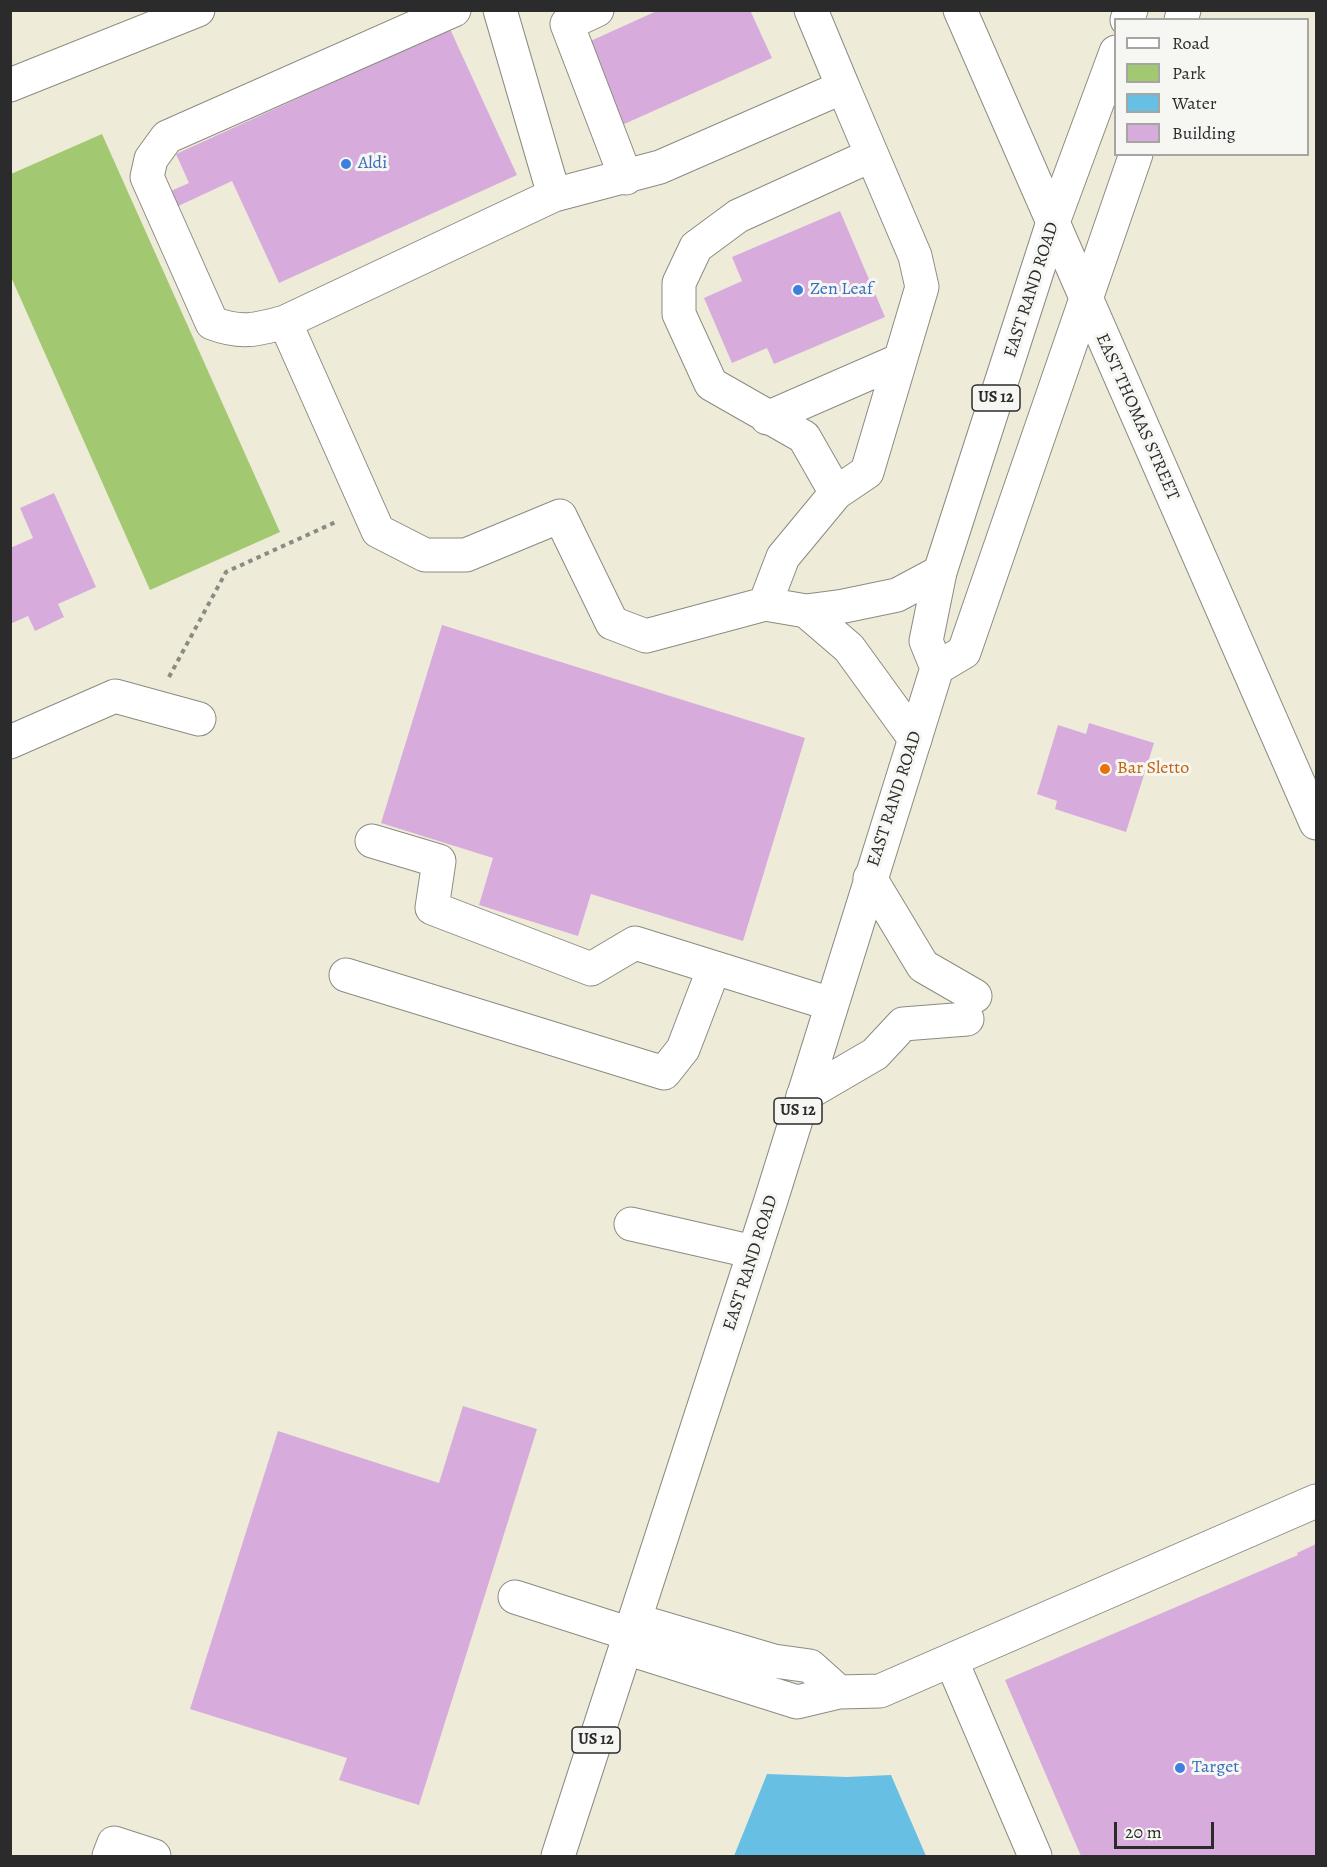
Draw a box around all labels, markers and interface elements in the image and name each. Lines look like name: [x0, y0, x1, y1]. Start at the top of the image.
legend: [1114, 18, 1309, 156]
text: Road: [1172, 31, 1209, 55]
text: Park: [1172, 61, 1206, 85]
text: Water: [1172, 91, 1217, 115]
text: Building: [1172, 121, 1236, 145]
place label: Aldi: [358, 153, 387, 175]
marker: Aldi: [339, 157, 353, 171]
street label: EAST RAND ROAD: [1000, 220, 1064, 360]
place label: Zen Leaf: [810, 279, 873, 301]
marker: Zen Leaf: [791, 283, 805, 297]
street label: EAST THOMAS STREET: [1090, 330, 1184, 504]
road number: US 12: [972, 385, 1020, 411]
street label: EAST RAND ROAD: [863, 729, 927, 869]
place label: Bar Sletto: [1117, 758, 1189, 780]
marker: Bar Sletto: [1098, 762, 1112, 776]
road number: US 12: [774, 1098, 822, 1124]
street label: EAST RAND ROAD: [719, 1193, 783, 1333]
road number: US 12: [572, 1727, 620, 1753]
place label: Target: [1192, 1757, 1239, 1779]
marker: Target: [1173, 1761, 1187, 1775]
scale bar: [1117, 1810, 1218, 1848]
text: 20 m: [1125, 1820, 1162, 1844]

